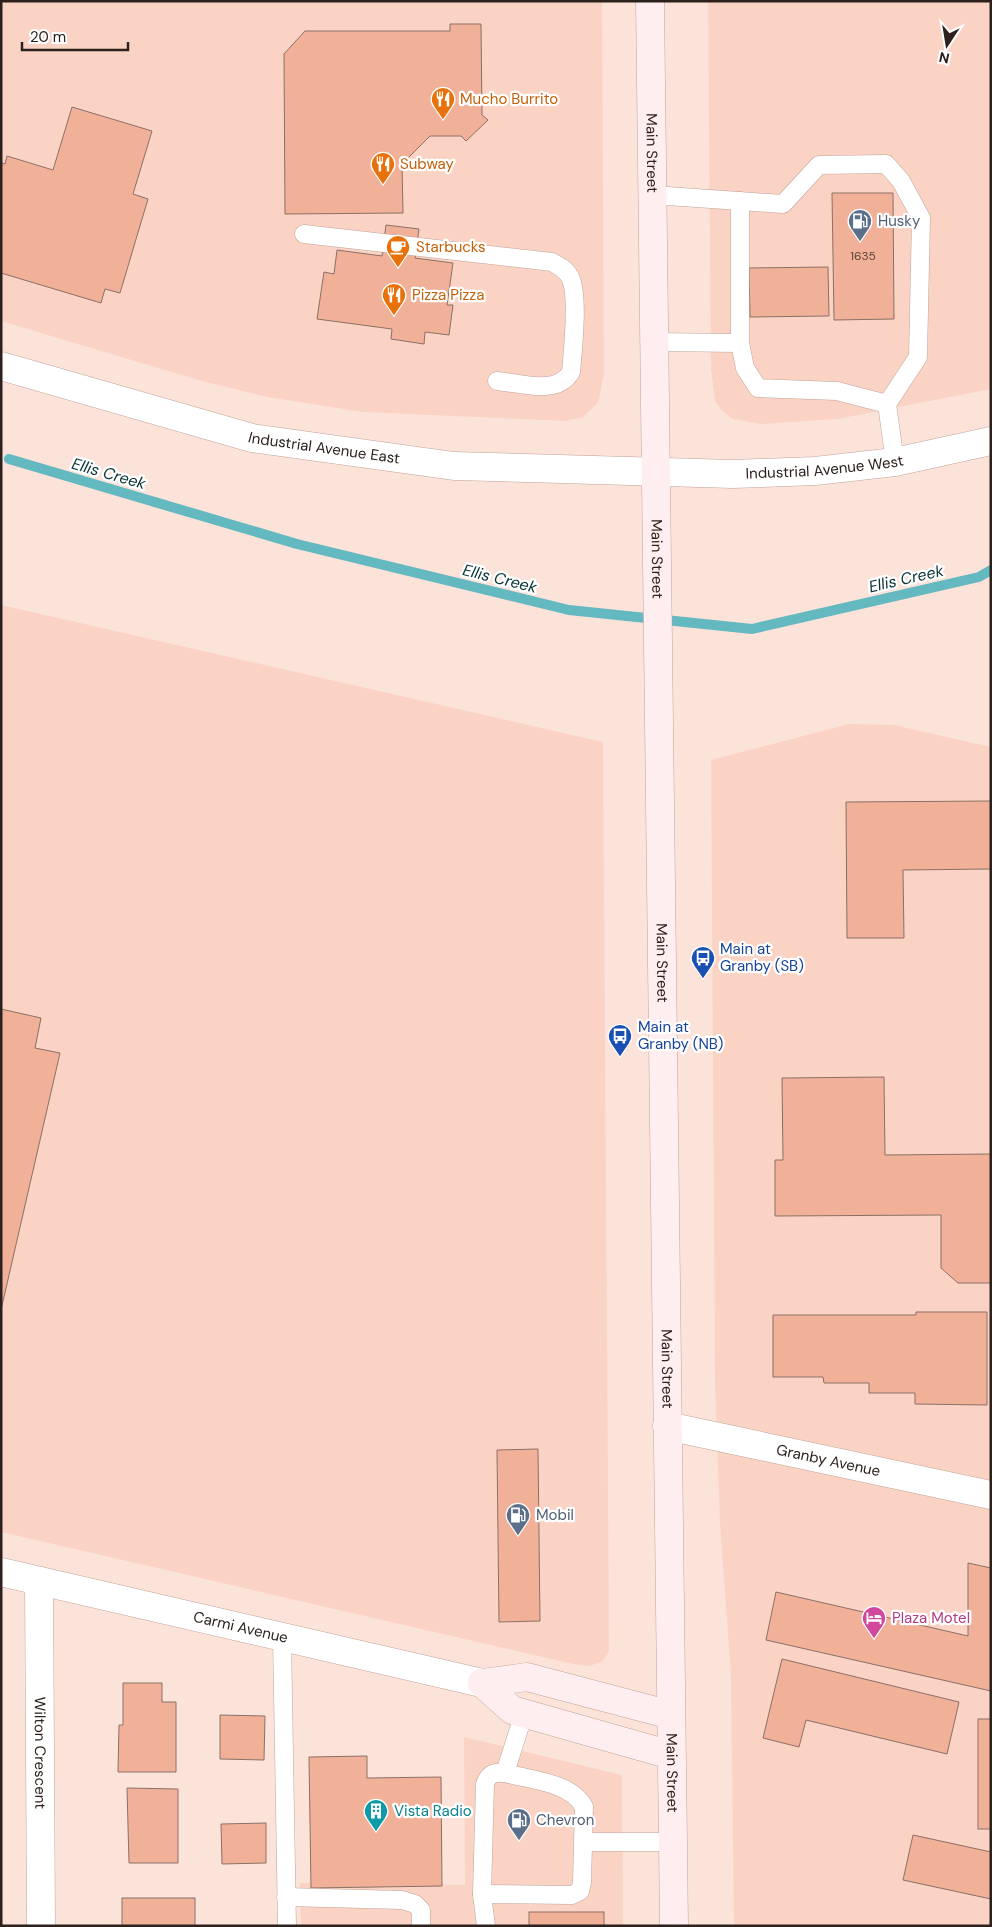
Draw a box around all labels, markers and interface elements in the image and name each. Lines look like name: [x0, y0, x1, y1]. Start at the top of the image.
scale bar: [22, 20, 129, 52]
north arrow: [922, 20, 972, 70]
text: 20 m: [30, 27, 66, 47]
text: N: [937, 48, 951, 68]
restaurant icon: Mucho Burrito: [430, 86, 456, 120]
place label: Mucho Burrito: [460, 89, 558, 109]
street label: Main Street: [641, 113, 662, 193]
restaurant icon: Subway: [370, 151, 396, 185]
place label: Subway: [400, 154, 455, 174]
fuel station icon: Husky: [847, 208, 873, 242]
place label: Husky: [878, 211, 921, 231]
cafe icon: Starbucks: [385, 234, 411, 268]
place label: Starbucks: [416, 237, 486, 257]
house number: 1635: [850, 248, 876, 264]
restaurant icon: Pizza Pizza: [381, 282, 407, 316]
place label: Pizza Pizza: [412, 285, 484, 305]
street label: Industrial Avenue East: [246, 427, 401, 468]
street label: Industrial Avenue West: [745, 450, 906, 484]
water label: Ellis Creek: [69, 453, 149, 494]
street label: Main Street: [646, 519, 667, 599]
water label: Ellis Creek: [460, 559, 540, 598]
water label: Ellis Creek: [867, 560, 946, 597]
street label: Main Street: [651, 923, 672, 1003]
place label: Main at Granby (SB): [720, 939, 804, 976]
bus stop icon: Main at Granby (SB): [690, 945, 716, 979]
place label: Main at Granby (NB): [638, 1017, 723, 1054]
bus stop icon: Main at Granby (NB): [607, 1023, 633, 1057]
street label: Main Street: [657, 1329, 678, 1409]
street label: Granby Avenue: [775, 1440, 882, 1481]
fuel station icon: Mobil: [505, 1502, 531, 1536]
place label: Mobil: [536, 1505, 574, 1525]
hotel icon: Plaza Motel: [861, 1605, 887, 1639]
street label: Carmi Avenue: [191, 1607, 290, 1648]
place label: Plaza Motel: [892, 1608, 970, 1628]
street label: Wilton Crescent: [30, 1697, 50, 1809]
street label: Main Street: [662, 1733, 683, 1813]
building icon: Vista Radio: [363, 1798, 389, 1832]
place label: Vista Radio: [394, 1801, 472, 1821]
fuel station icon: Chevron: [506, 1807, 532, 1841]
place label: Chevron: [536, 1810, 594, 1830]

